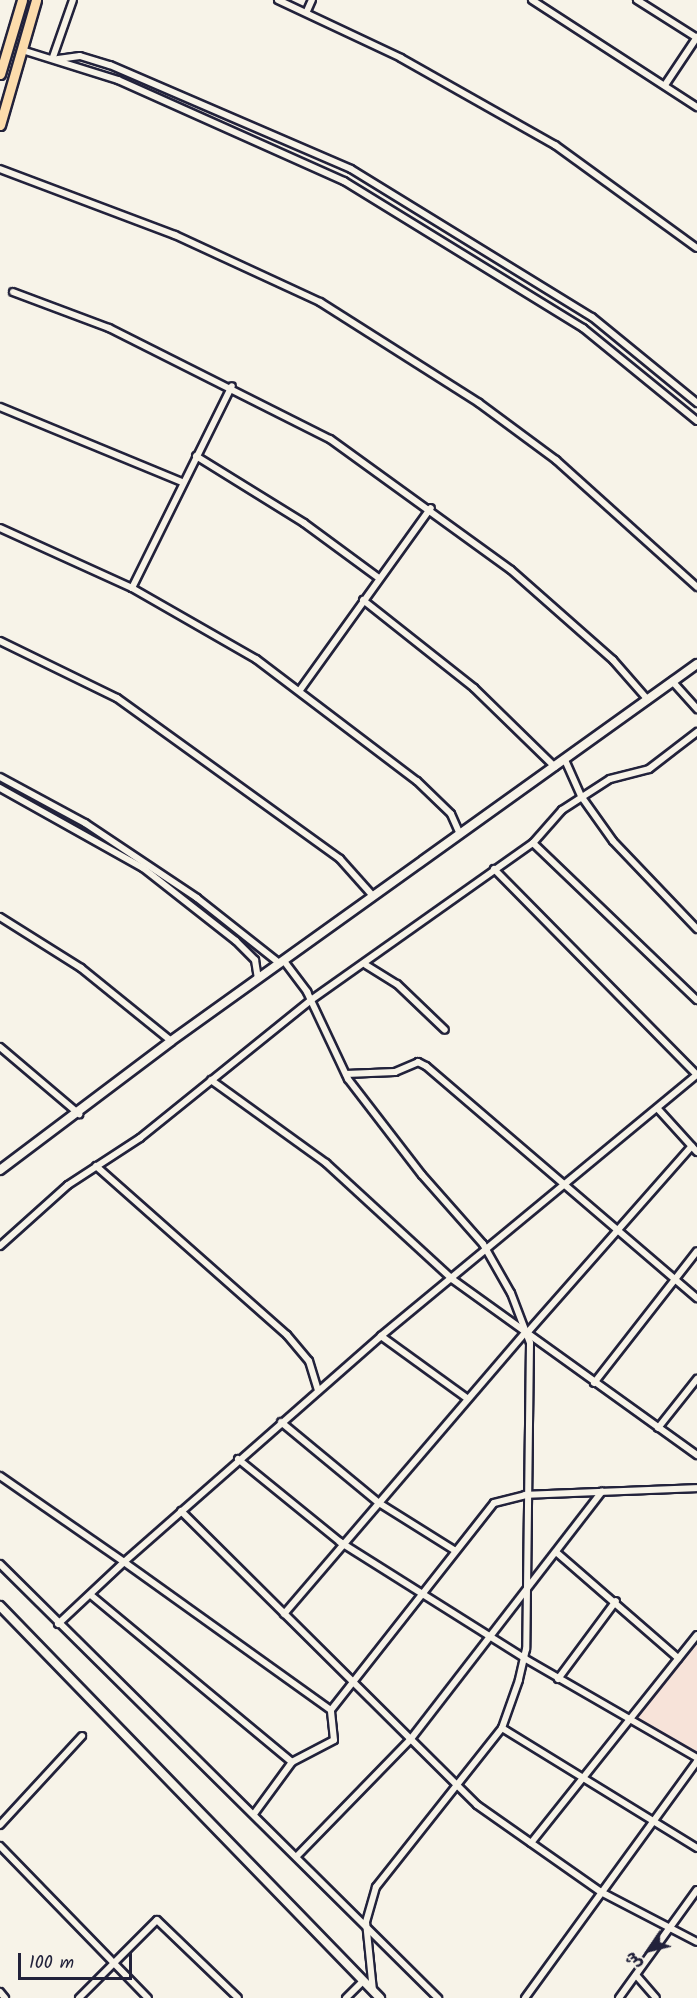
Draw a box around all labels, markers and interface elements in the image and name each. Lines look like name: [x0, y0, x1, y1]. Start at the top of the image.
north arrow: [619, 1920, 679, 1980]
scale bar: [21, 1941, 135, 1979]
text: ش: [619, 1946, 649, 1975]
text: 100 m: [29, 1949, 74, 1978]

